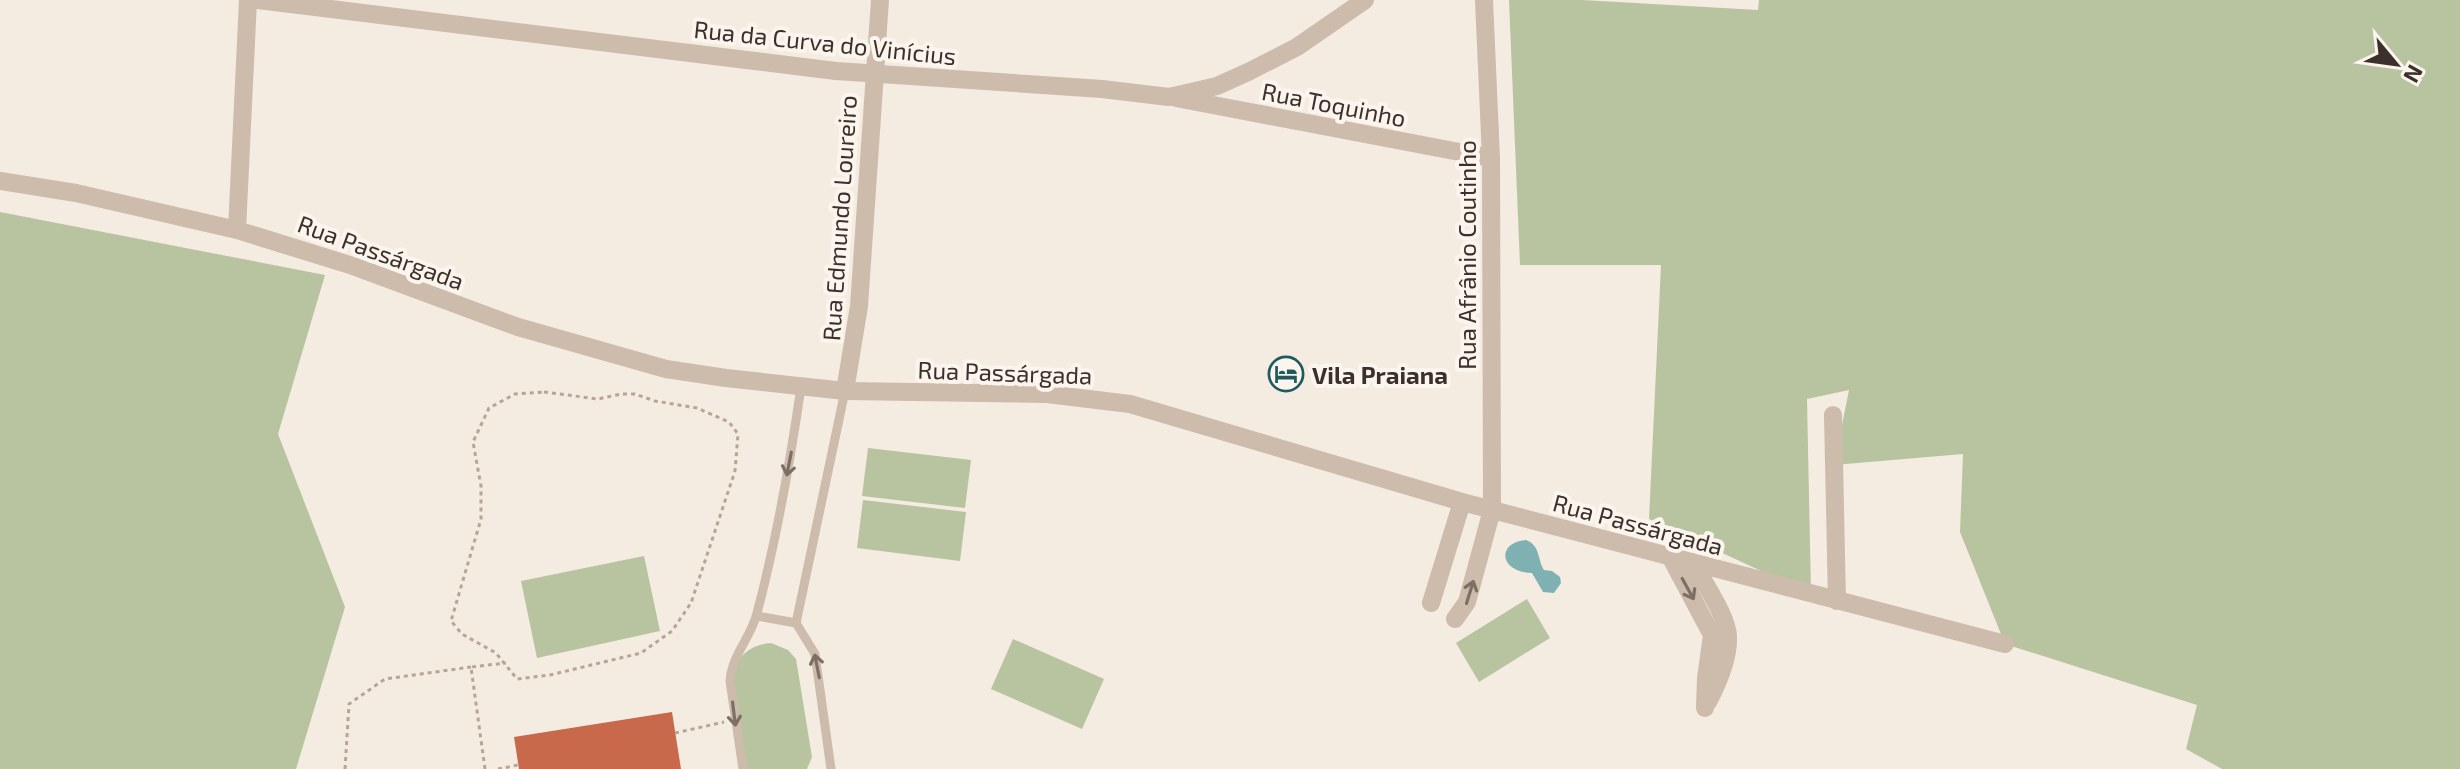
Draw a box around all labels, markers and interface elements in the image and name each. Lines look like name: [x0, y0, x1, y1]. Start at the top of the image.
street label: Rua da Curva do Vinícius: [692, 14, 958, 70]
north arrow: [2356, 24, 2436, 104]
text: N: [2399, 61, 2430, 87]
street label: Rua Toquinho: [1259, 76, 1409, 132]
street label: Rua Edmundo Loureiro: [816, 94, 862, 342]
street label: Rua Afrânio Coutinho: [1452, 140, 1481, 370]
street label: Rua Passárgada: [294, 208, 468, 296]
street label: Rua Passárgada: [917, 354, 1093, 390]
hotel icon: Vila Praiana: [1267, 355, 1305, 393]
place label: Vila Praiana: [1312, 360, 1448, 389]
one-way arrow: [781, 451, 796, 476]
street label: Rua Passárgada: [1550, 487, 1726, 561]
one-way arrow: [1680, 577, 1696, 600]
one-way arrow: [1463, 579, 1478, 605]
one-way arrow: [809, 653, 824, 679]
one-way arrow: [727, 700, 742, 727]

